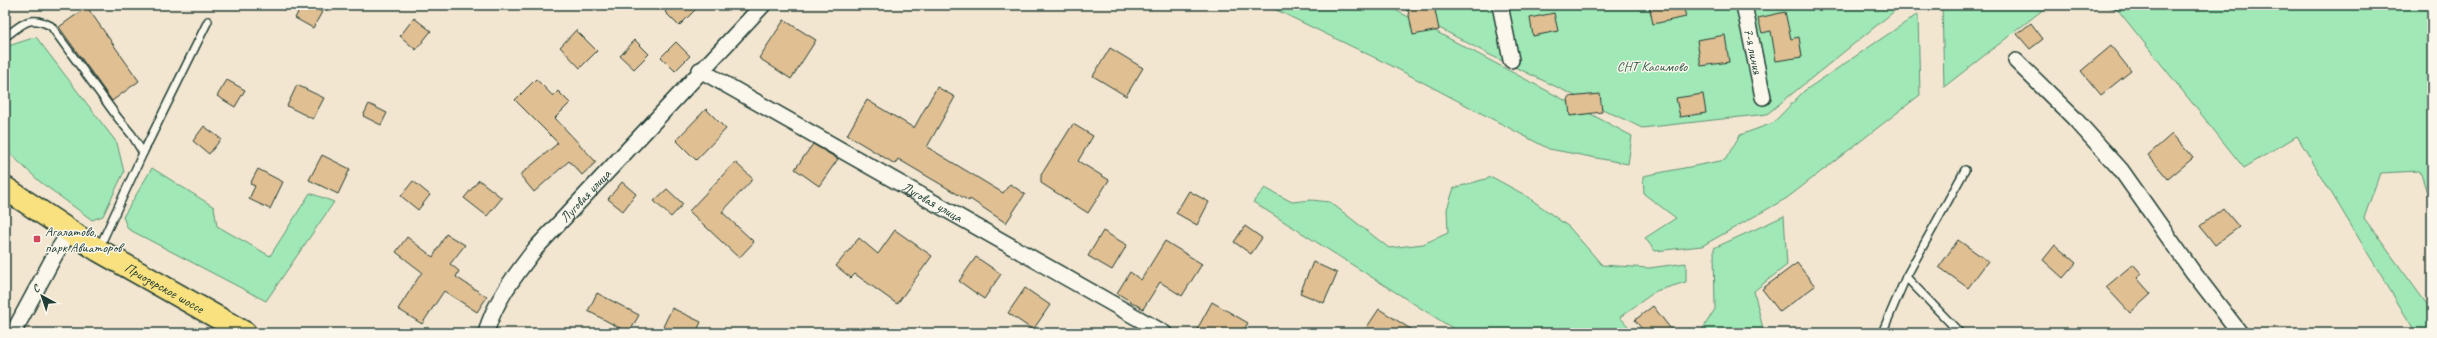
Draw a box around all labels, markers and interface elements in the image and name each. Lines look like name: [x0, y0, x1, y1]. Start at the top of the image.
street label: 7-я линия: [1740, 27, 1766, 76]
park label: СНТ Касимово: [1617, 58, 1688, 75]
street label: Луговая улица: [556, 165, 615, 226]
street label: Луговая улица: [899, 178, 966, 226]
place label: Агалатово, парк Авиаторов: [45, 223, 125, 256]
marker: Агалатово, парк Авиаторов: [32, 234, 42, 244]
street label: Приозерское шоссе: [122, 259, 208, 318]
north arrow: [22, 276, 62, 316]
text: С: [29, 280, 43, 295]

